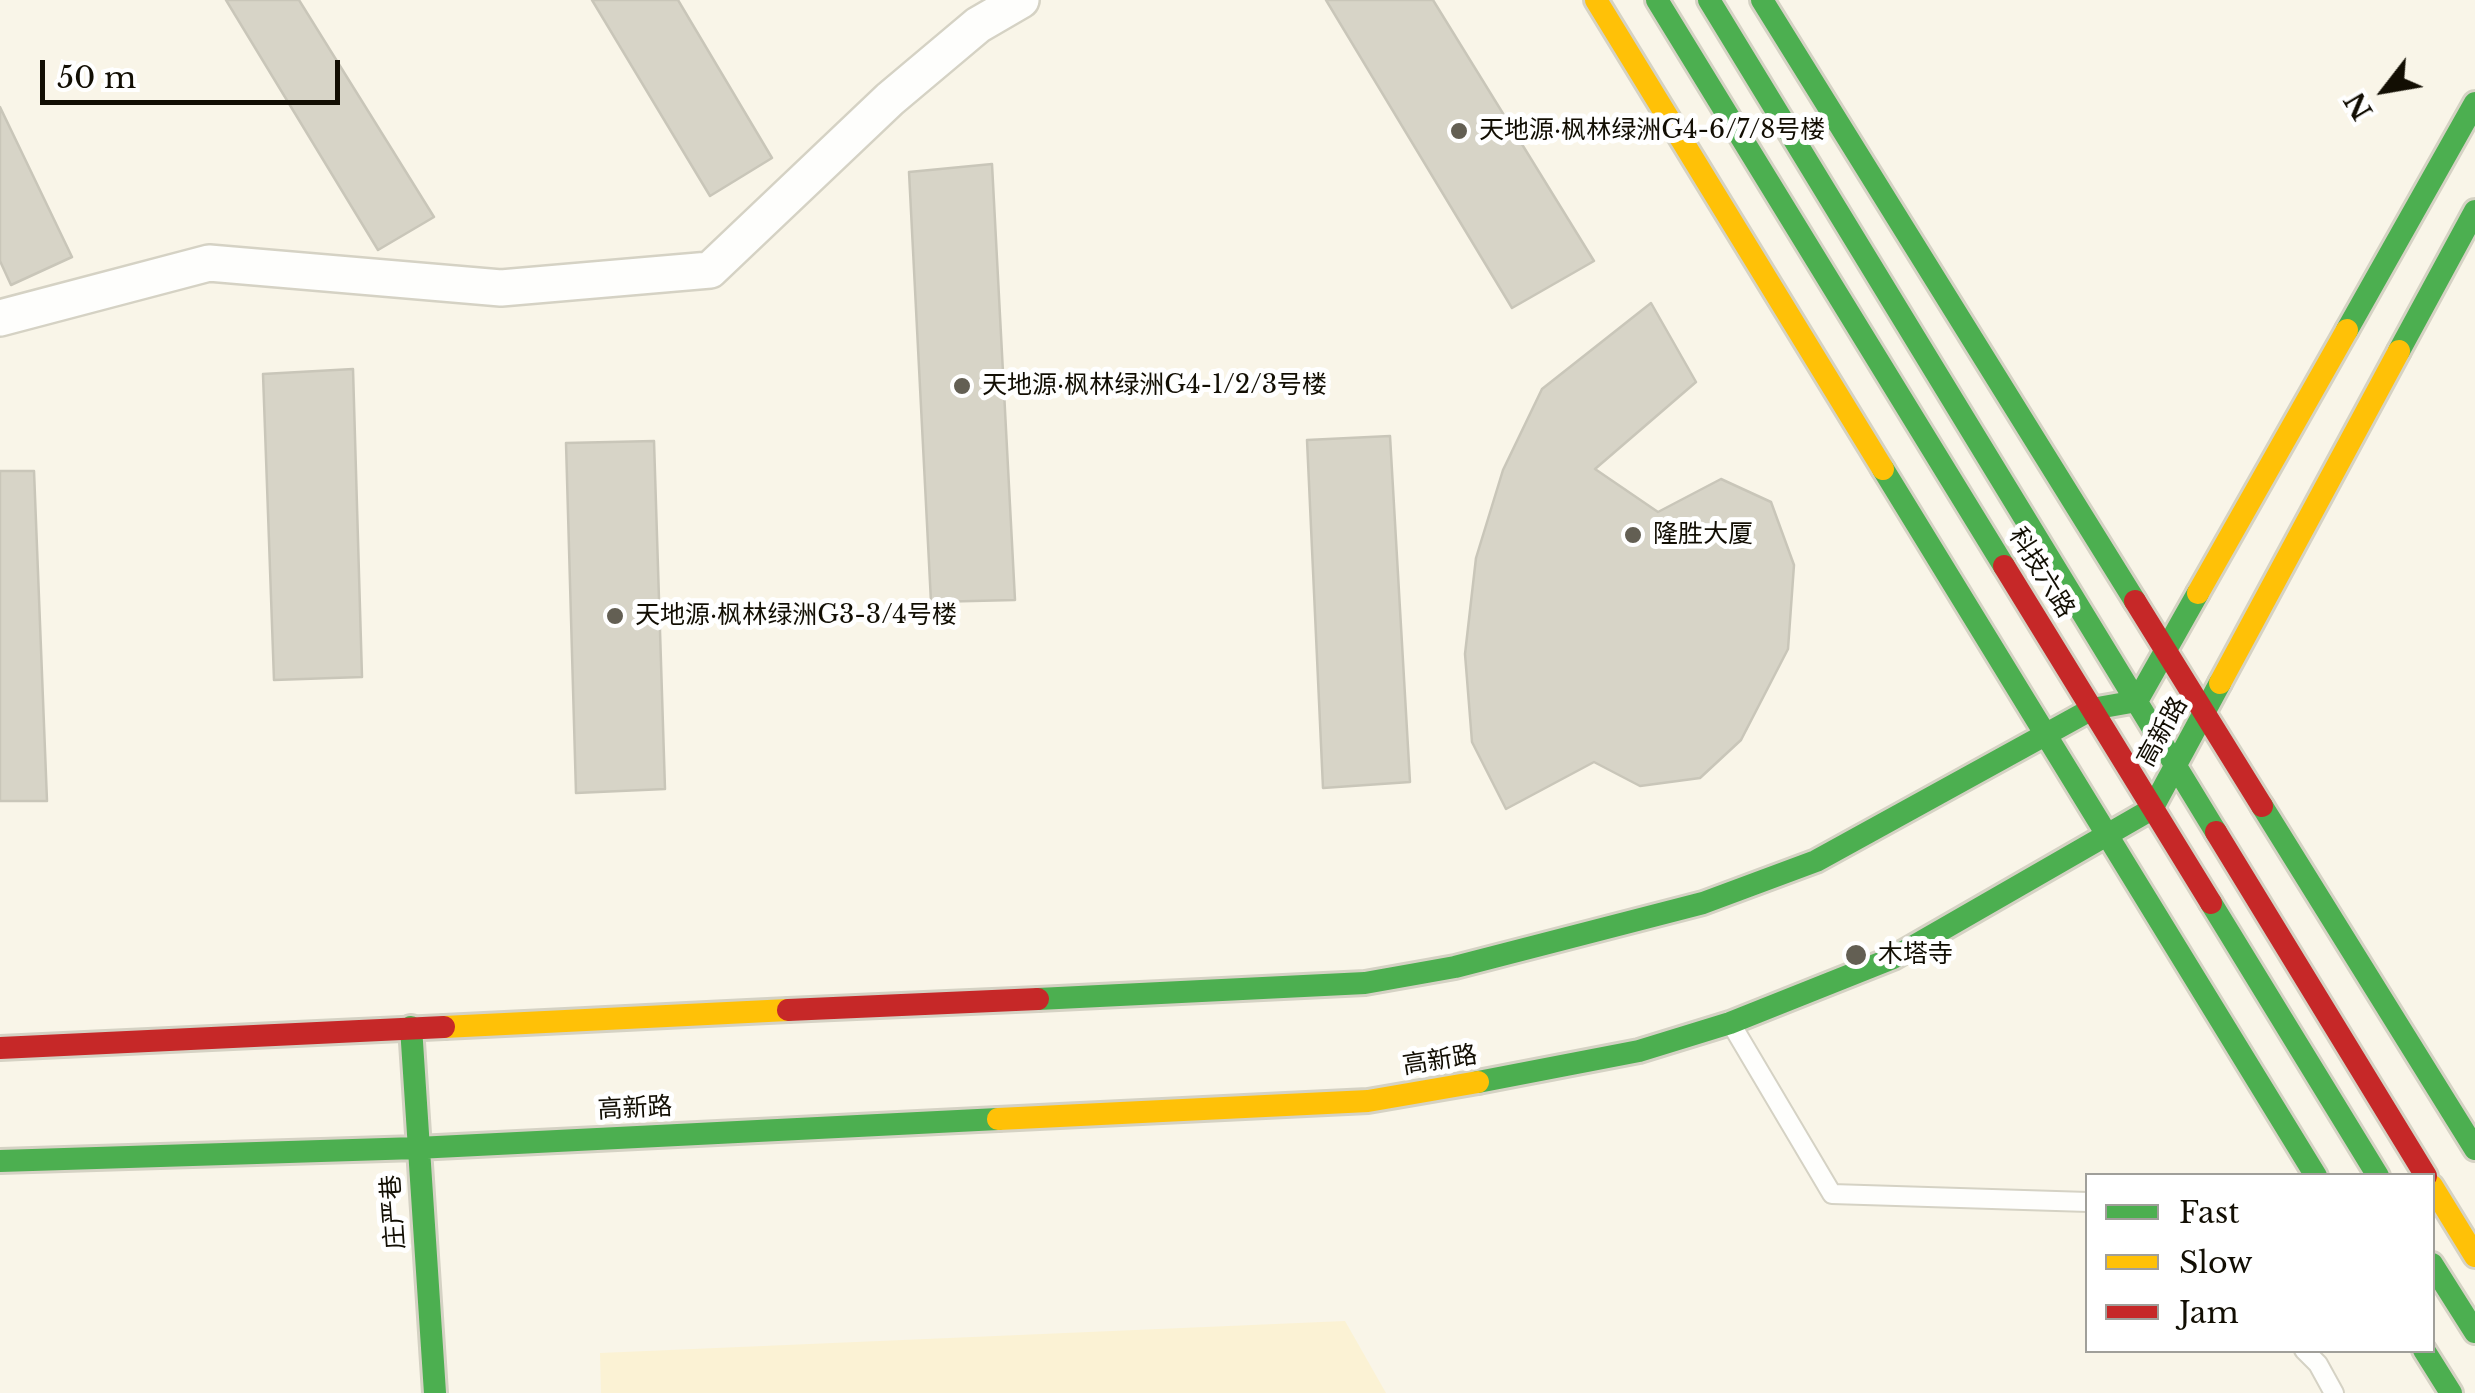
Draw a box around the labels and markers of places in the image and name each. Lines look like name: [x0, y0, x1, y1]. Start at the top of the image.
place label: 天地源·枫林绿洲G4-6/7/8号楼: [1479, 116, 1825, 146]
marker: 天地源·枫林绿洲G4-6/7/8号楼: [1448, 120, 1470, 142]
place label: 天地源·枫林绿洲G4-1/2/3号楼: [982, 371, 1327, 401]
marker: 天地源·枫林绿洲G4-1/2/3号楼: [951, 375, 973, 397]
place label: 隆胜大厦: [1653, 520, 1753, 550]
marker: 隆胜大厦: [1622, 524, 1644, 546]
place label: 天地源·枫林绿洲G3-3/4号楼: [635, 601, 957, 631]
marker: 天地源·枫林绿洲G3-3/4号楼: [604, 605, 626, 627]
place label: 木塔寺: [1878, 940, 1953, 970]
marker: 木塔寺: [1843, 942, 1869, 968]

